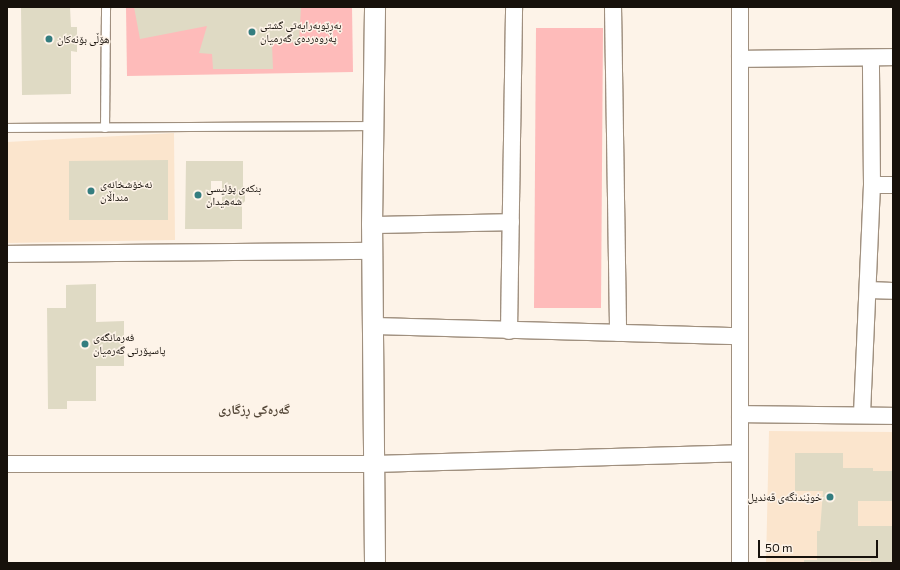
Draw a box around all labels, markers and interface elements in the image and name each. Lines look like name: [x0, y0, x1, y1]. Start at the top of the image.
place label: بەڕێوبەرایەتی گشتی پەروەردەی گەرمیان: [260, 19, 342, 45]
marker: بەڕێوبەرایەتی گشتی پەروەردەی گەرمیان: [247, 27, 257, 37]
place label: هۆڵی بۆنەکان: [57, 32, 110, 46]
marker: هۆڵی بۆنەکان: [44, 34, 54, 44]
place label: نەخۆشخانەی منداڵان: [100, 178, 152, 204]
place label: بنکەی پۆلیسی شەهیدان: [206, 182, 261, 208]
marker: نەخۆشخانەی منداڵان: [85, 185, 97, 197]
marker: بنکەی پۆلیسی شەهیدان: [193, 190, 203, 200]
place label: فەرمانگەی پاسپۆرتی گەرمیان: [93, 331, 166, 357]
marker: فەرمانگەی پاسپۆرتی گەرمیان: [80, 339, 90, 349]
district label: گەرەکی ڕزگاری: [218, 401, 290, 417]
place label: خوێندنگەی قەندیل: [748, 490, 822, 504]
marker: خوێندنگەی قەندیل: [825, 492, 835, 502]
scale bar: [760, 532, 880, 558]
text: 50 m: [765, 540, 793, 554]

